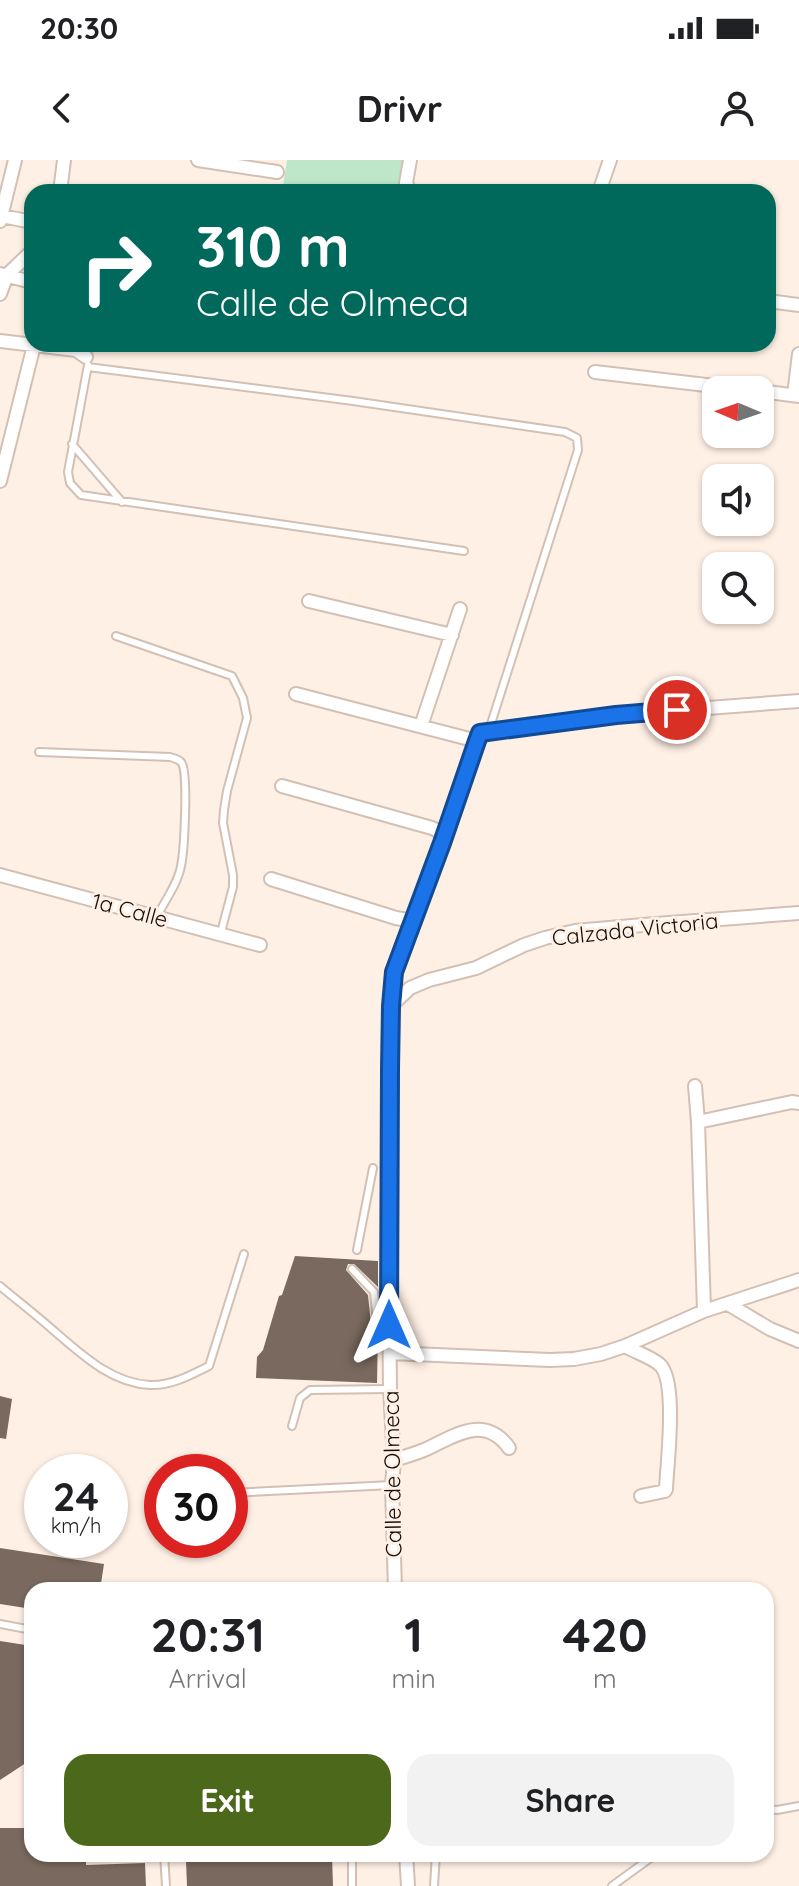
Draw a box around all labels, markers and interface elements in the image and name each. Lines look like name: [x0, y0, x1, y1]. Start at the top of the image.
text: 20:30: [40, 9, 118, 47]
icon: back: [40, 86, 84, 130]
text: Drivr: [357, 86, 442, 131]
icon: person: [715, 86, 759, 130]
text: 310 m: [196, 211, 350, 281]
icon: right: [64, 216, 168, 320]
text: Calle de Olmeca: [196, 280, 469, 325]
north arrow: [702, 376, 774, 448]
map controls: [702, 376, 774, 624]
button: sound: [702, 464, 774, 536]
button: search: [702, 552, 774, 624]
pin: [643, 676, 711, 744]
icon: arrive: [655, 688, 699, 732]
street label: 1a Calle: [89, 886, 171, 934]
street label: Calzada Victoria: [550, 906, 720, 952]
position arrow: [347, 1283, 431, 1367]
street label: Calle de Olmeca: [377, 1390, 407, 1558]
speed limit sign: 30: [144, 1454, 248, 1558]
text: 24: [53, 1471, 99, 1521]
text: km/h: [51, 1513, 101, 1538]
text: 20:31: [151, 1604, 265, 1664]
text: 1: [404, 1604, 423, 1664]
text: 420: [562, 1604, 647, 1664]
text: Arrival: [169, 1662, 247, 1695]
text: min: [392, 1662, 436, 1695]
text: m: [593, 1662, 617, 1695]
button: Exit: [64, 1754, 391, 1846]
button: Share: [407, 1754, 734, 1846]

